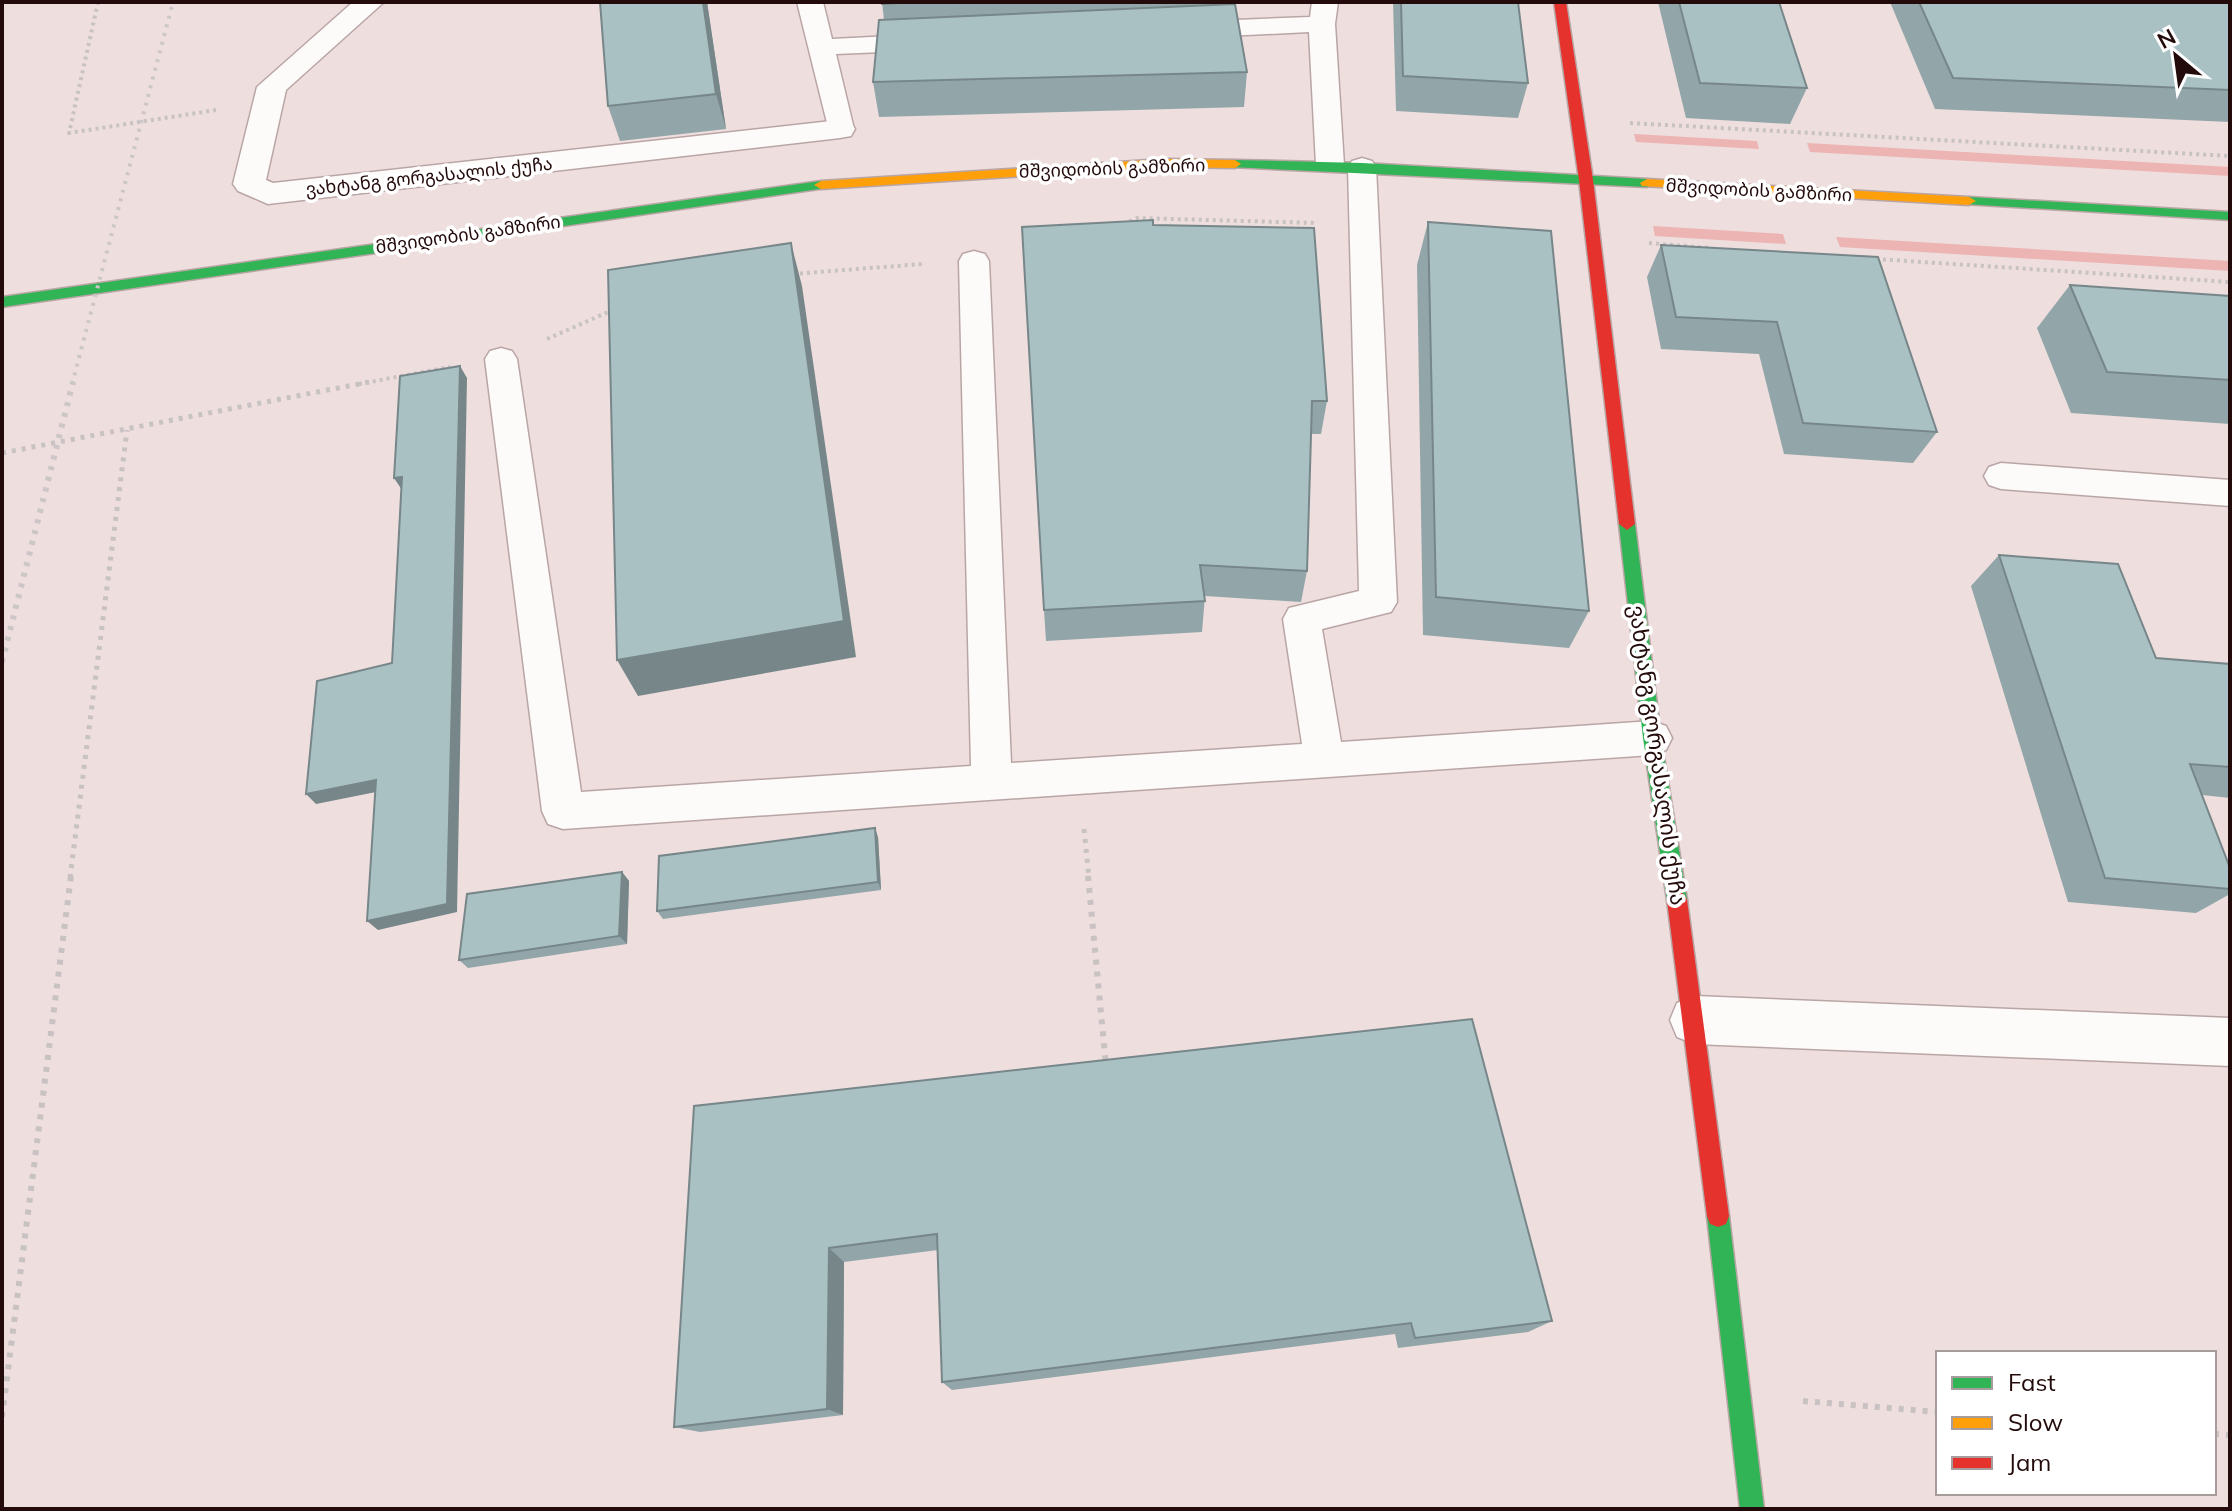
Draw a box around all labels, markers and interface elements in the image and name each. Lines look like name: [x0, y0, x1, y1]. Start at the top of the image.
north arrow: [2136, 16, 2216, 96]
text: N: [2152, 22, 2180, 55]
street label: ვახტანგ გორგასალის ქუჩა: [304, 152, 554, 200]
street label: მშვიდობის გამზირი: [1018, 153, 1206, 183]
street label: მშვიდობის გამზირი: [1665, 174, 1853, 206]
street label: მშვიდობის გამზირი: [374, 210, 562, 258]
street label: ვახტანგ გორგასალის ქუჩა: [1623, 603, 1693, 907]
legend: [1936, 1351, 2216, 1495]
text: Fast: [2008, 1367, 2056, 1397]
text: Slow: [2008, 1407, 2063, 1437]
text: Jam: [2008, 1447, 2051, 1477]

